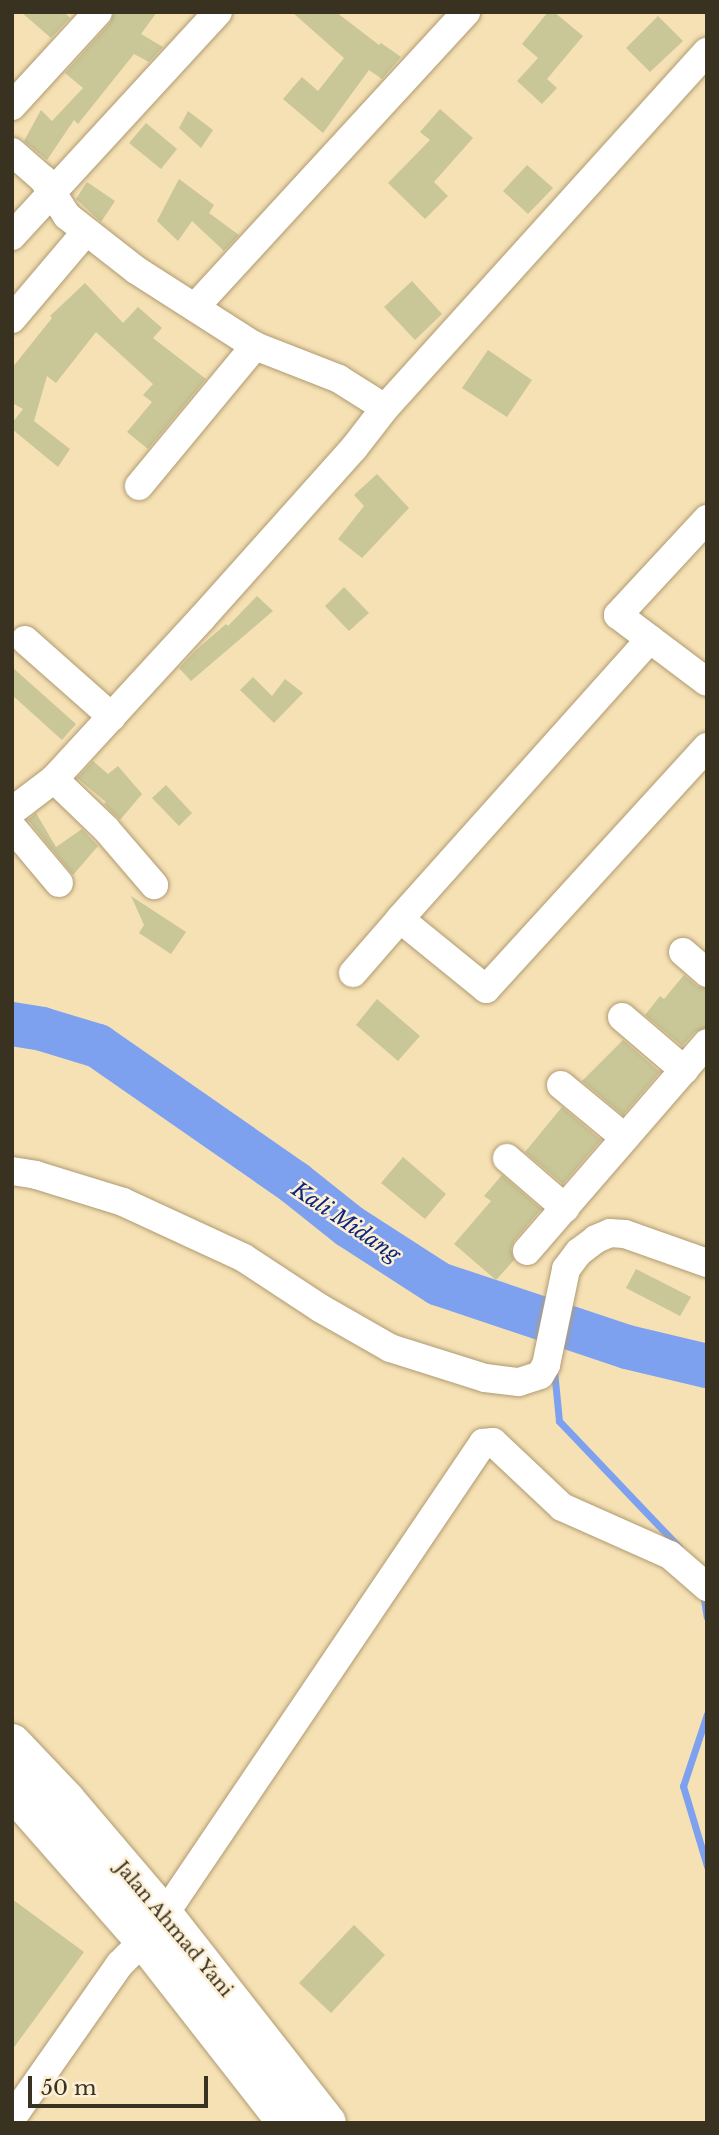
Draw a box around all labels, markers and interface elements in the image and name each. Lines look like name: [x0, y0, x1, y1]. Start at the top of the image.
water label: Kali Midang: [287, 1176, 405, 1268]
street label: Jalan Ahmad Yani: [110, 1856, 238, 2002]
scale bar: [32, 2062, 212, 2106]
text: 50 m: [41, 2075, 96, 2101]

